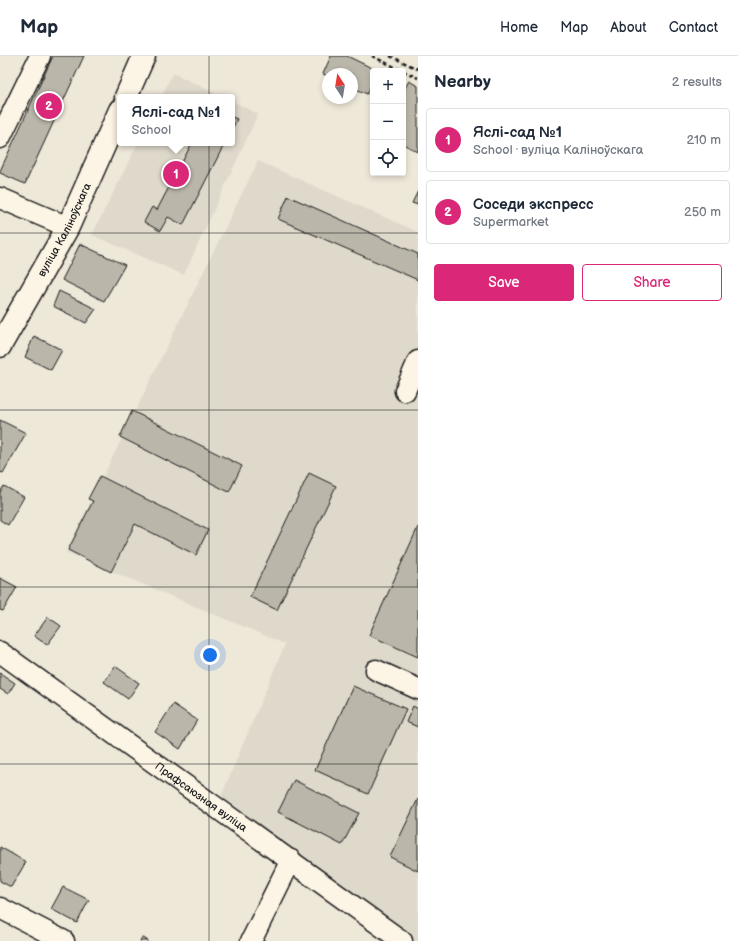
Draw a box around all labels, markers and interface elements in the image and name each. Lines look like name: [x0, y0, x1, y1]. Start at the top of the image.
text: Map: [20, 16, 58, 39]
text: Home: [500, 19, 538, 36]
text: Map: [560, 19, 588, 36]
text: About: [610, 19, 647, 36]
text: Contact: [669, 19, 718, 36]
north arrow: [322, 68, 358, 104]
map controls: [370, 68, 406, 176]
button: +: [370, 68, 406, 104]
text: Nearby: [434, 72, 491, 92]
text: 2 results: [672, 74, 722, 90]
pin: 2: [36, 91, 62, 121]
popup: [117, 94, 235, 146]
text: Яслі-сад №1: [131, 103, 221, 122]
button: −: [370, 104, 406, 140]
text: School: [131, 122, 171, 138]
text: Яслі-сад №1: [473, 123, 562, 142]
text: 1: [445, 132, 451, 148]
text: 210 m: [687, 132, 721, 148]
button: locate: [370, 140, 406, 176]
text: School · вуліца Каліноўскага: [473, 142, 643, 158]
pin: 1: [163, 159, 189, 189]
street label: вуліца Каліноўскага: [35, 180, 94, 279]
text: Соседи экспресс: [473, 195, 594, 214]
text: 2: [444, 204, 452, 220]
text: 250 m: [684, 204, 721, 220]
text: Supermarket: [473, 214, 549, 230]
button: Save: [434, 264, 574, 301]
button: Share: [582, 264, 722, 301]
your location: [200, 645, 220, 665]
street label: Прафсаюзная вуліца: [153, 759, 250, 834]

